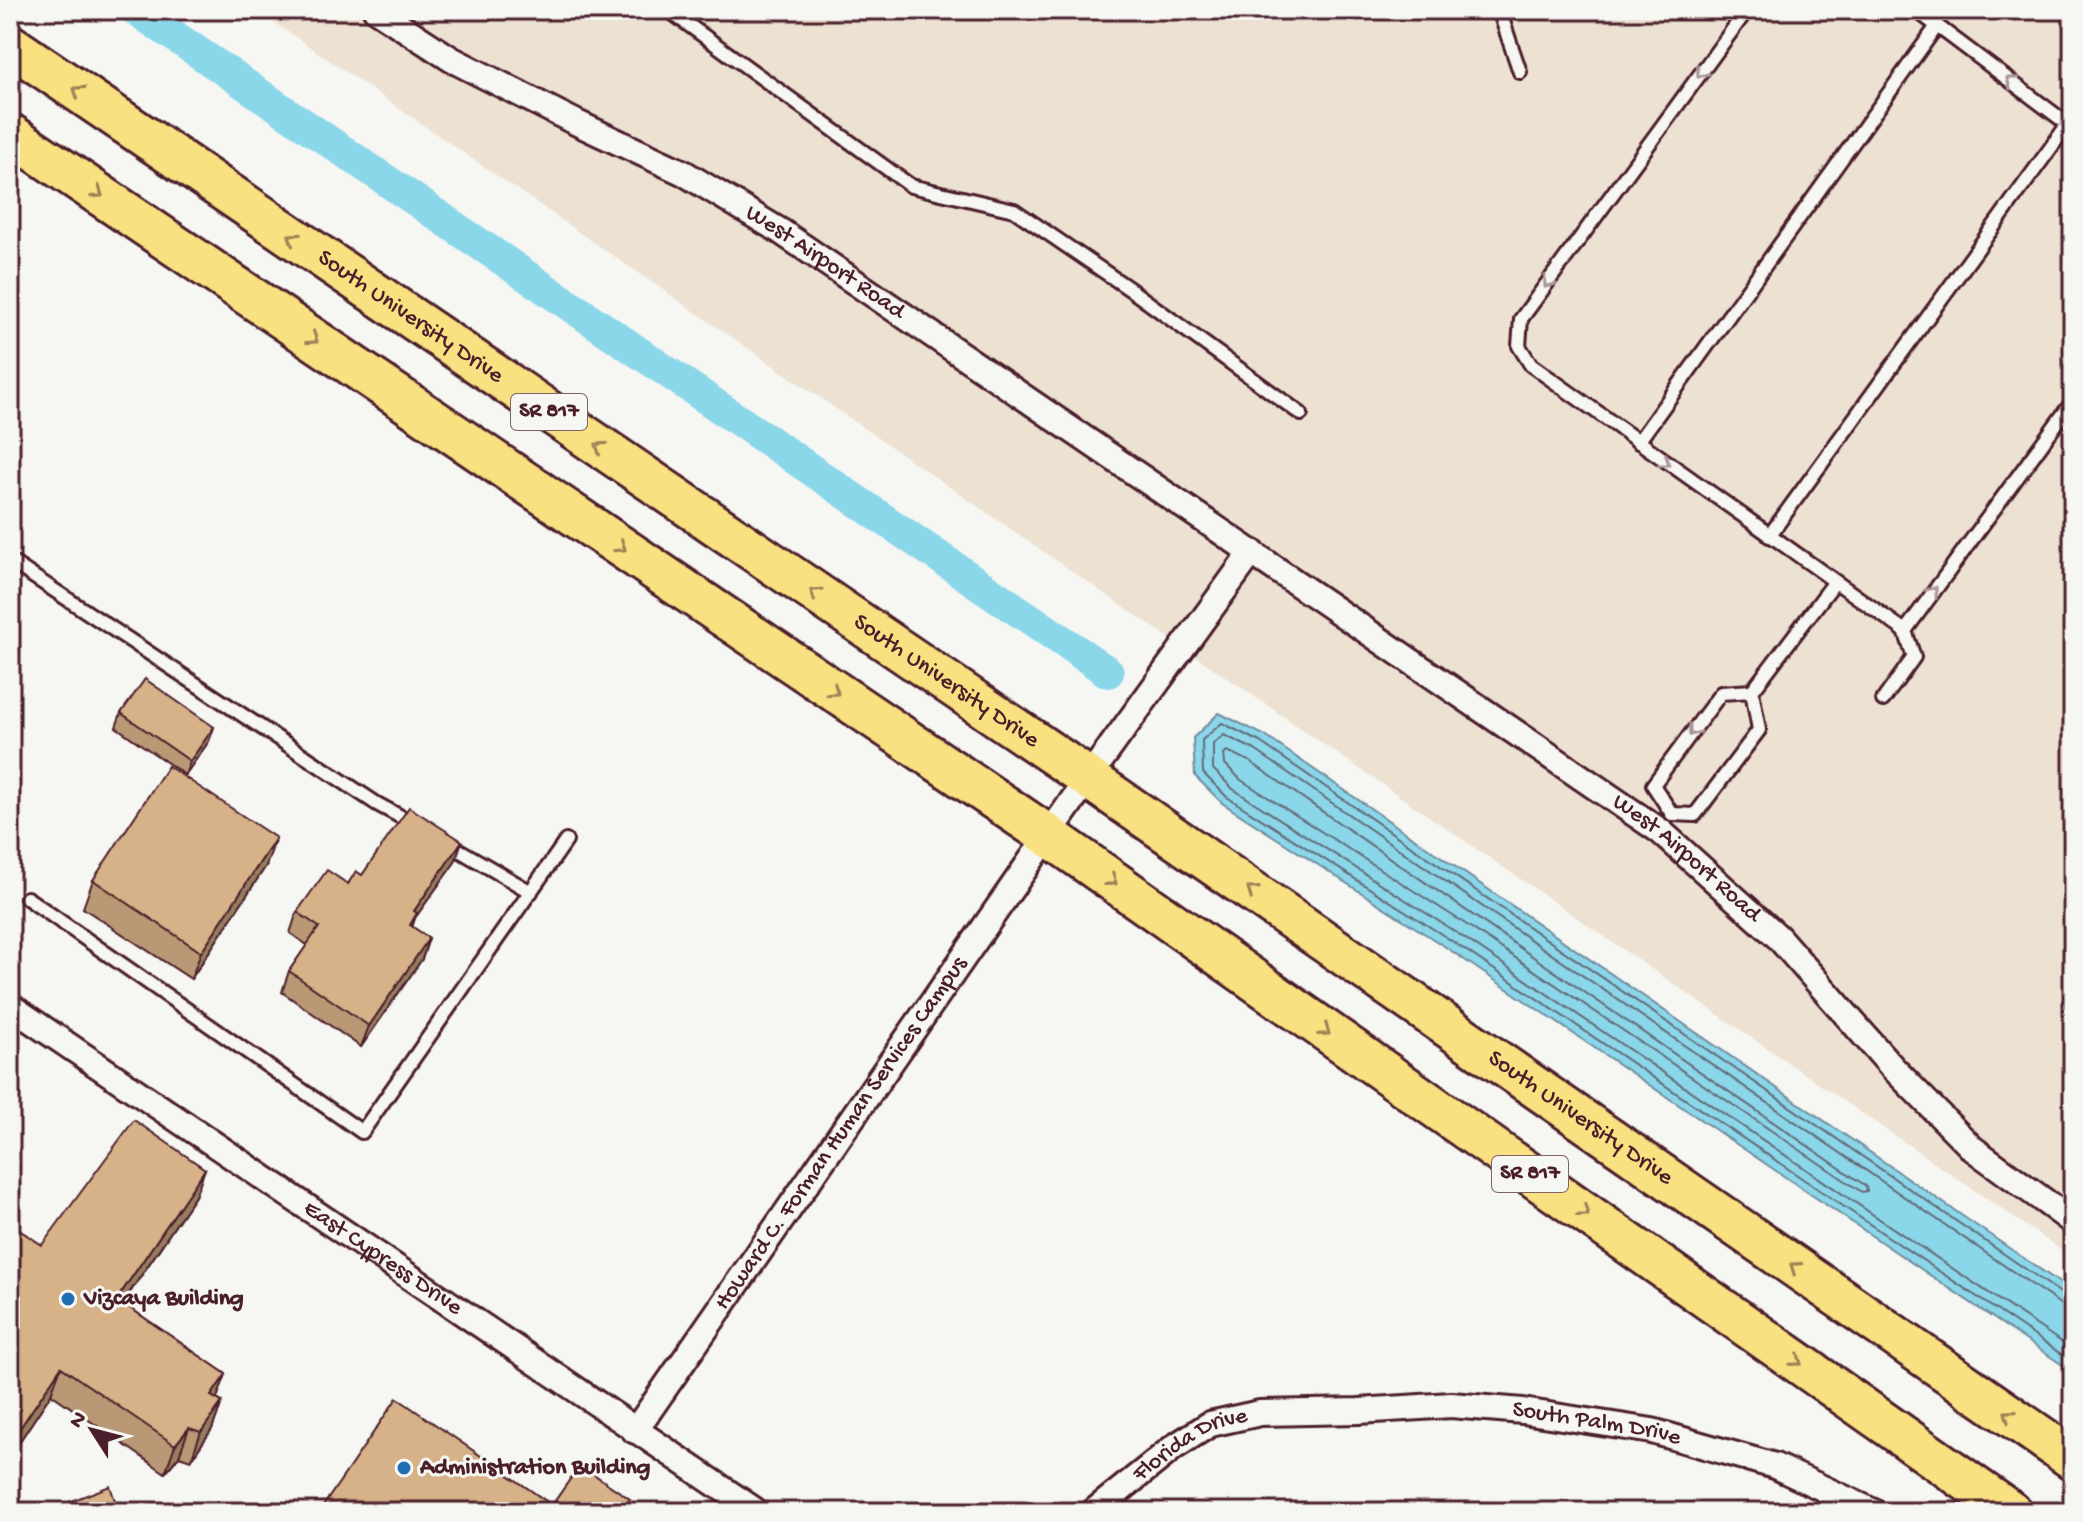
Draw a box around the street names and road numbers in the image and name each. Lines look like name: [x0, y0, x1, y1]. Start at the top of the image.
street label: West Airport Road: [740, 199, 912, 327]
street label: South University Drive: [312, 244, 509, 391]
road number: SR 817: [511, 394, 587, 430]
street label: South University Drive: [847, 608, 1045, 755]
street label: West Airport Road: [1606, 788, 1768, 930]
street label: Howard C. Forman Human Services Campus: [709, 950, 975, 1316]
street label: South University Drive: [1482, 1044, 1679, 1193]
road number: SR 817: [1492, 1156, 1568, 1192]
street label: East Cypress Drive: [297, 1194, 468, 1323]
street label: South Palm Drive: [1511, 1396, 1685, 1453]
street label: Florida Drive: [1126, 1402, 1251, 1489]

